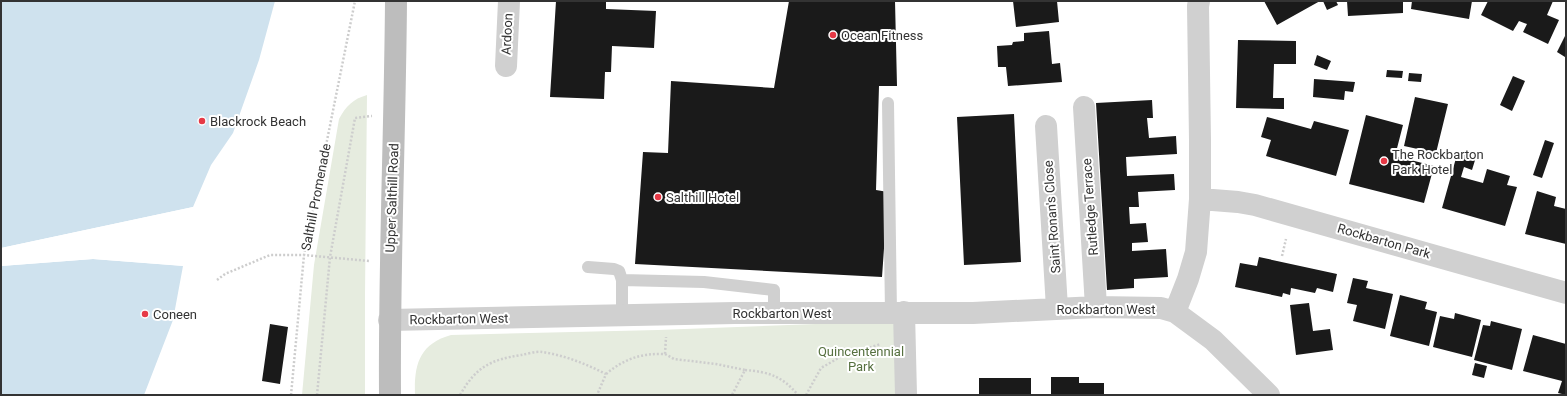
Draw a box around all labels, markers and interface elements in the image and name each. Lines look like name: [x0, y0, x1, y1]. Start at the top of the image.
street label: Ardoon: [498, 13, 516, 55]
place label: Ocean Fitness: [841, 28, 923, 43]
marker: Ocean Fitness: [828, 30, 838, 40]
place label: Blackrock Beach: [210, 114, 306, 129]
marker: Blackrock Beach: [197, 116, 207, 126]
street label: Salthill Promenade: [298, 142, 334, 252]
street label: Upper Salthill Road: [383, 143, 401, 253]
place label: The Rockbarton Park Hotel: [1392, 147, 1484, 177]
marker: The Rockbarton Park Hotel: [1379, 156, 1389, 166]
street label: Rutledge Terrace: [1079, 158, 1101, 256]
street label: Saint Ronan's Close: [1041, 160, 1063, 274]
place label: Salthill Hotel: [666, 190, 739, 205]
marker: Salthill Hotel: [653, 192, 663, 202]
street label: Rockbarton Park: [1336, 221, 1433, 262]
street label: Rockbarton West: [1056, 302, 1156, 317]
street label: Rockbarton West: [732, 306, 832, 321]
place label: Coneen: [153, 307, 197, 322]
marker: Coneen: [140, 309, 150, 319]
street label: Rockbarton West: [409, 311, 509, 327]
park label: Quincentennial Park: [818, 344, 904, 374]

